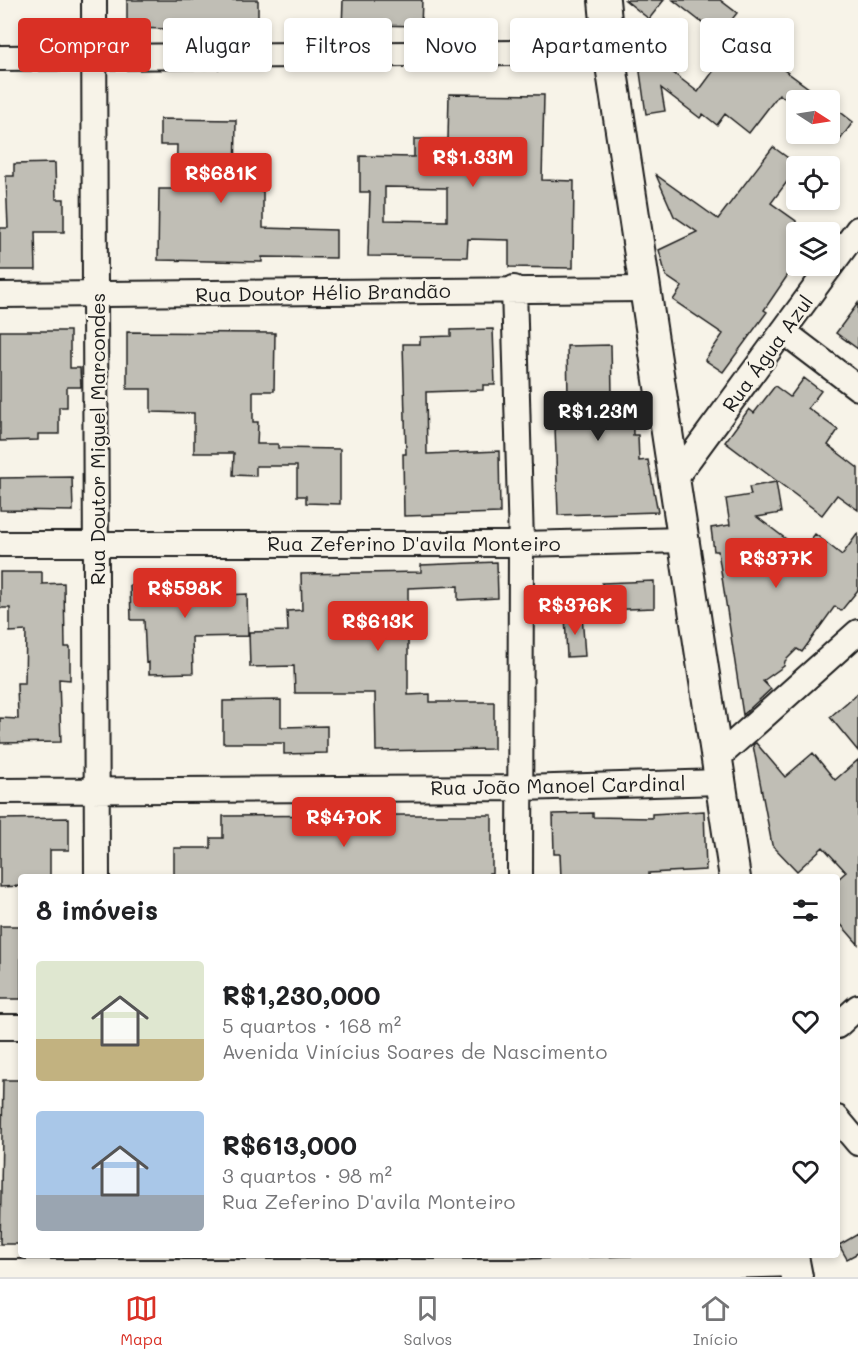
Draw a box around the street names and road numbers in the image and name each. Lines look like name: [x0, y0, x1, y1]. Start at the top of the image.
street label: Rua Doutor Hélio Brandão: [195, 277, 451, 307]
street label: Rua Água Azul: [716, 289, 818, 417]
street label: Rua Doutor Miguel Marcondes: [84, 293, 110, 585]
street label: Rua Zeferino D'avila Monteiro: [267, 530, 561, 556]
street label: Rua João Manoel Cardinal: [430, 770, 686, 800]

